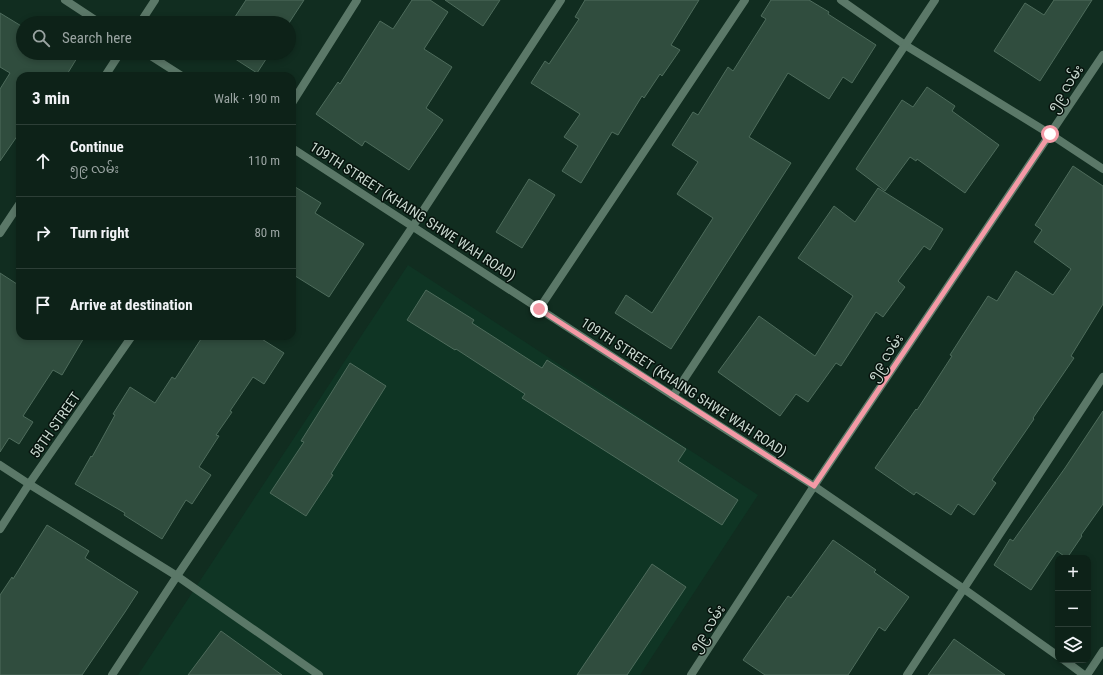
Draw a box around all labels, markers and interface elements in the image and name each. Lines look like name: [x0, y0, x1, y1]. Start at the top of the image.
search box: [16, 16, 296, 60]
icon: search: [30, 27, 52, 49]
text: Search here: [62, 29, 132, 47]
street label: ၅၉ လမ်း: [1042, 61, 1090, 117]
text: 3 min: [32, 88, 70, 108]
text: Walk · 190 m: [214, 91, 280, 106]
route start: [1041, 125, 1059, 143]
text: Continue: [70, 138, 124, 156]
street label: 109TH STREET (KHAING SHWE WAH ROAD): [307, 138, 519, 284]
icon: ahead: [32, 150, 54, 172]
text: 110 m: [248, 153, 280, 168]
text: ၅၉ လမ်း: [70, 161, 119, 176]
icon: right: [32, 222, 54, 244]
text: Turn right: [70, 224, 129, 242]
text: 80 m: [254, 225, 280, 240]
icon: arrive: [32, 294, 54, 316]
text: Arrive at destination: [70, 296, 193, 314]
route end: [530, 300, 548, 318]
street label: 109TH STREET (KHAING SHWE WAH ROAD): [578, 314, 790, 460]
street label: ၅၉ လမ်း: [862, 330, 910, 386]
street label: 58TH STREET: [27, 389, 83, 461]
map controls: [1055, 555, 1091, 663]
button: +: [1055, 555, 1091, 591]
button: −: [1055, 591, 1091, 627]
street label: ၅၉ လမ်း: [684, 600, 731, 657]
button: layers: [1055, 627, 1091, 663]

